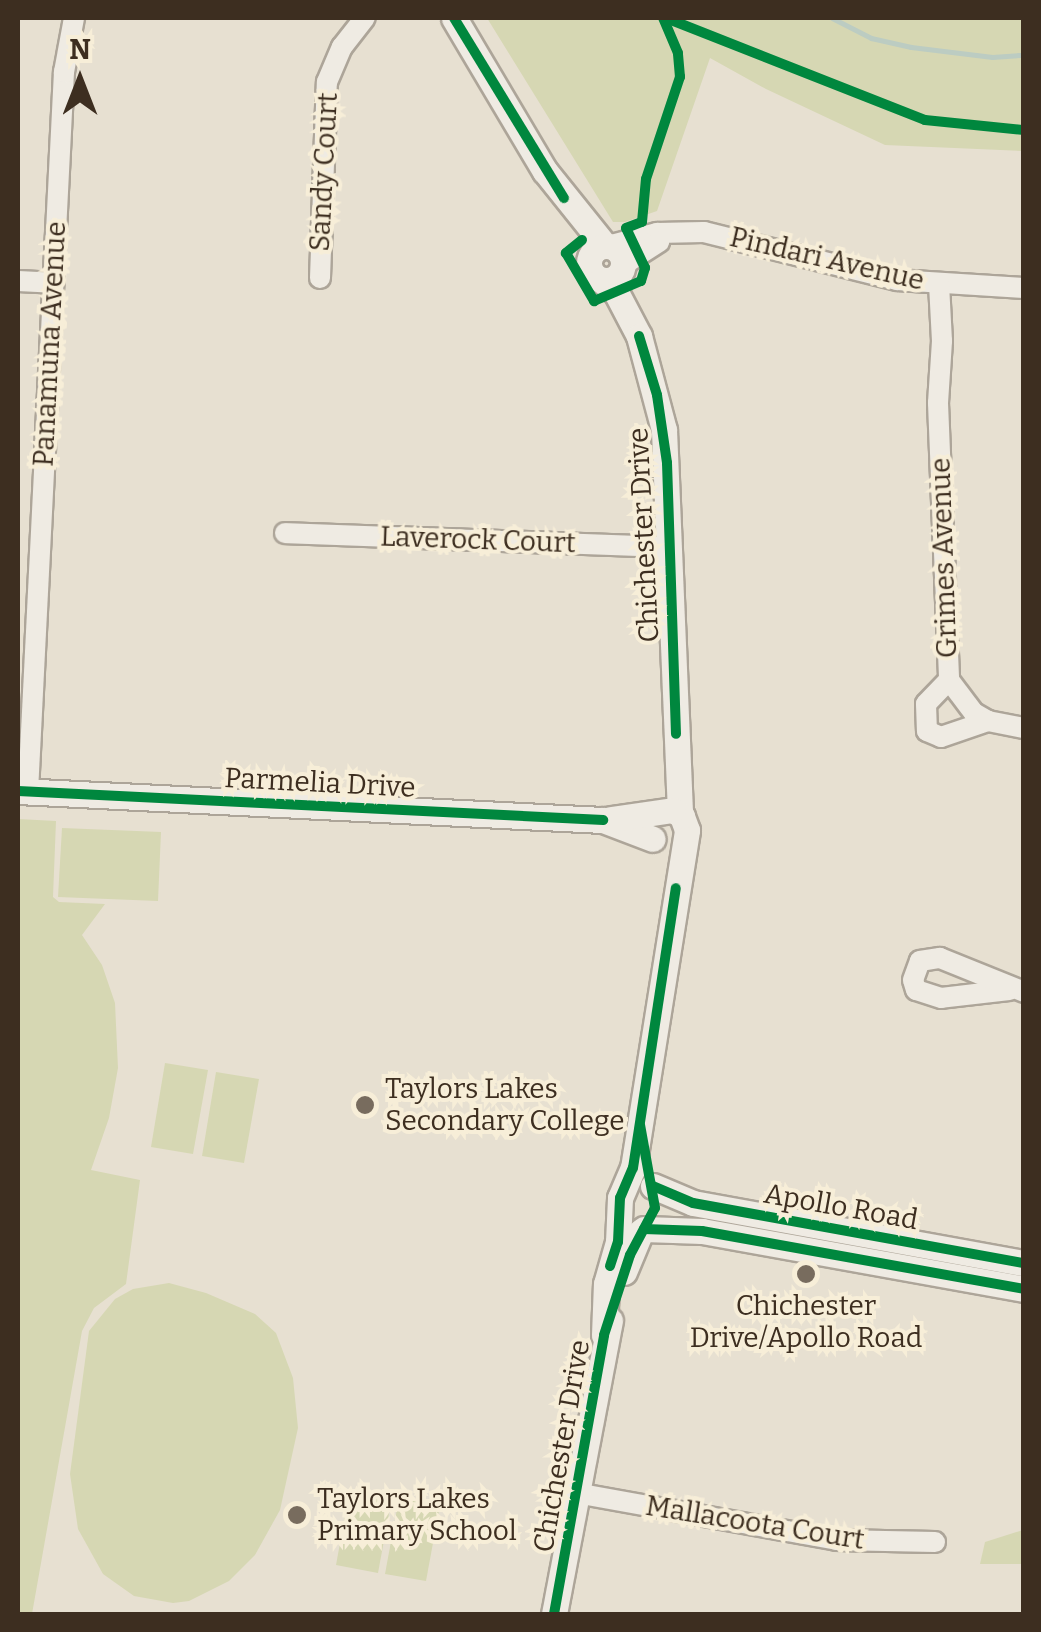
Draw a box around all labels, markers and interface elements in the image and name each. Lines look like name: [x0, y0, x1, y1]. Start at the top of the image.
north arrow: [30, 30, 130, 130]
text: N: [69, 33, 91, 66]
street label: Sandy Court: [303, 92, 345, 252]
street label: Pindari Avenue: [727, 220, 927, 298]
street label: Panamuna Avenue: [27, 221, 73, 467]
street label: Chichester Drive: [622, 427, 666, 643]
street label: Grimes Avenue: [924, 457, 964, 659]
street label: Laverock Court: [380, 520, 576, 560]
street label: Parmelia Drive: [224, 761, 416, 805]
place label: Taylors Lakes Secondary College: [385, 1072, 625, 1138]
marker: Taylors Lakes Secondary College: [354, 1094, 376, 1116]
street label: Apollo Road: [761, 1177, 921, 1237]
marker: Chichester Drive/Apollo Road: [795, 1263, 817, 1285]
place label: Chichester Drive/Apollo Road: [690, 1289, 922, 1355]
street label: Chichester Drive: [527, 1337, 597, 1555]
place label: Taylors Lakes Primary School: [317, 1482, 517, 1548]
street label: Mallacoota Court: [643, 1489, 867, 1557]
marker: Taylors Lakes Primary School: [286, 1504, 308, 1526]

